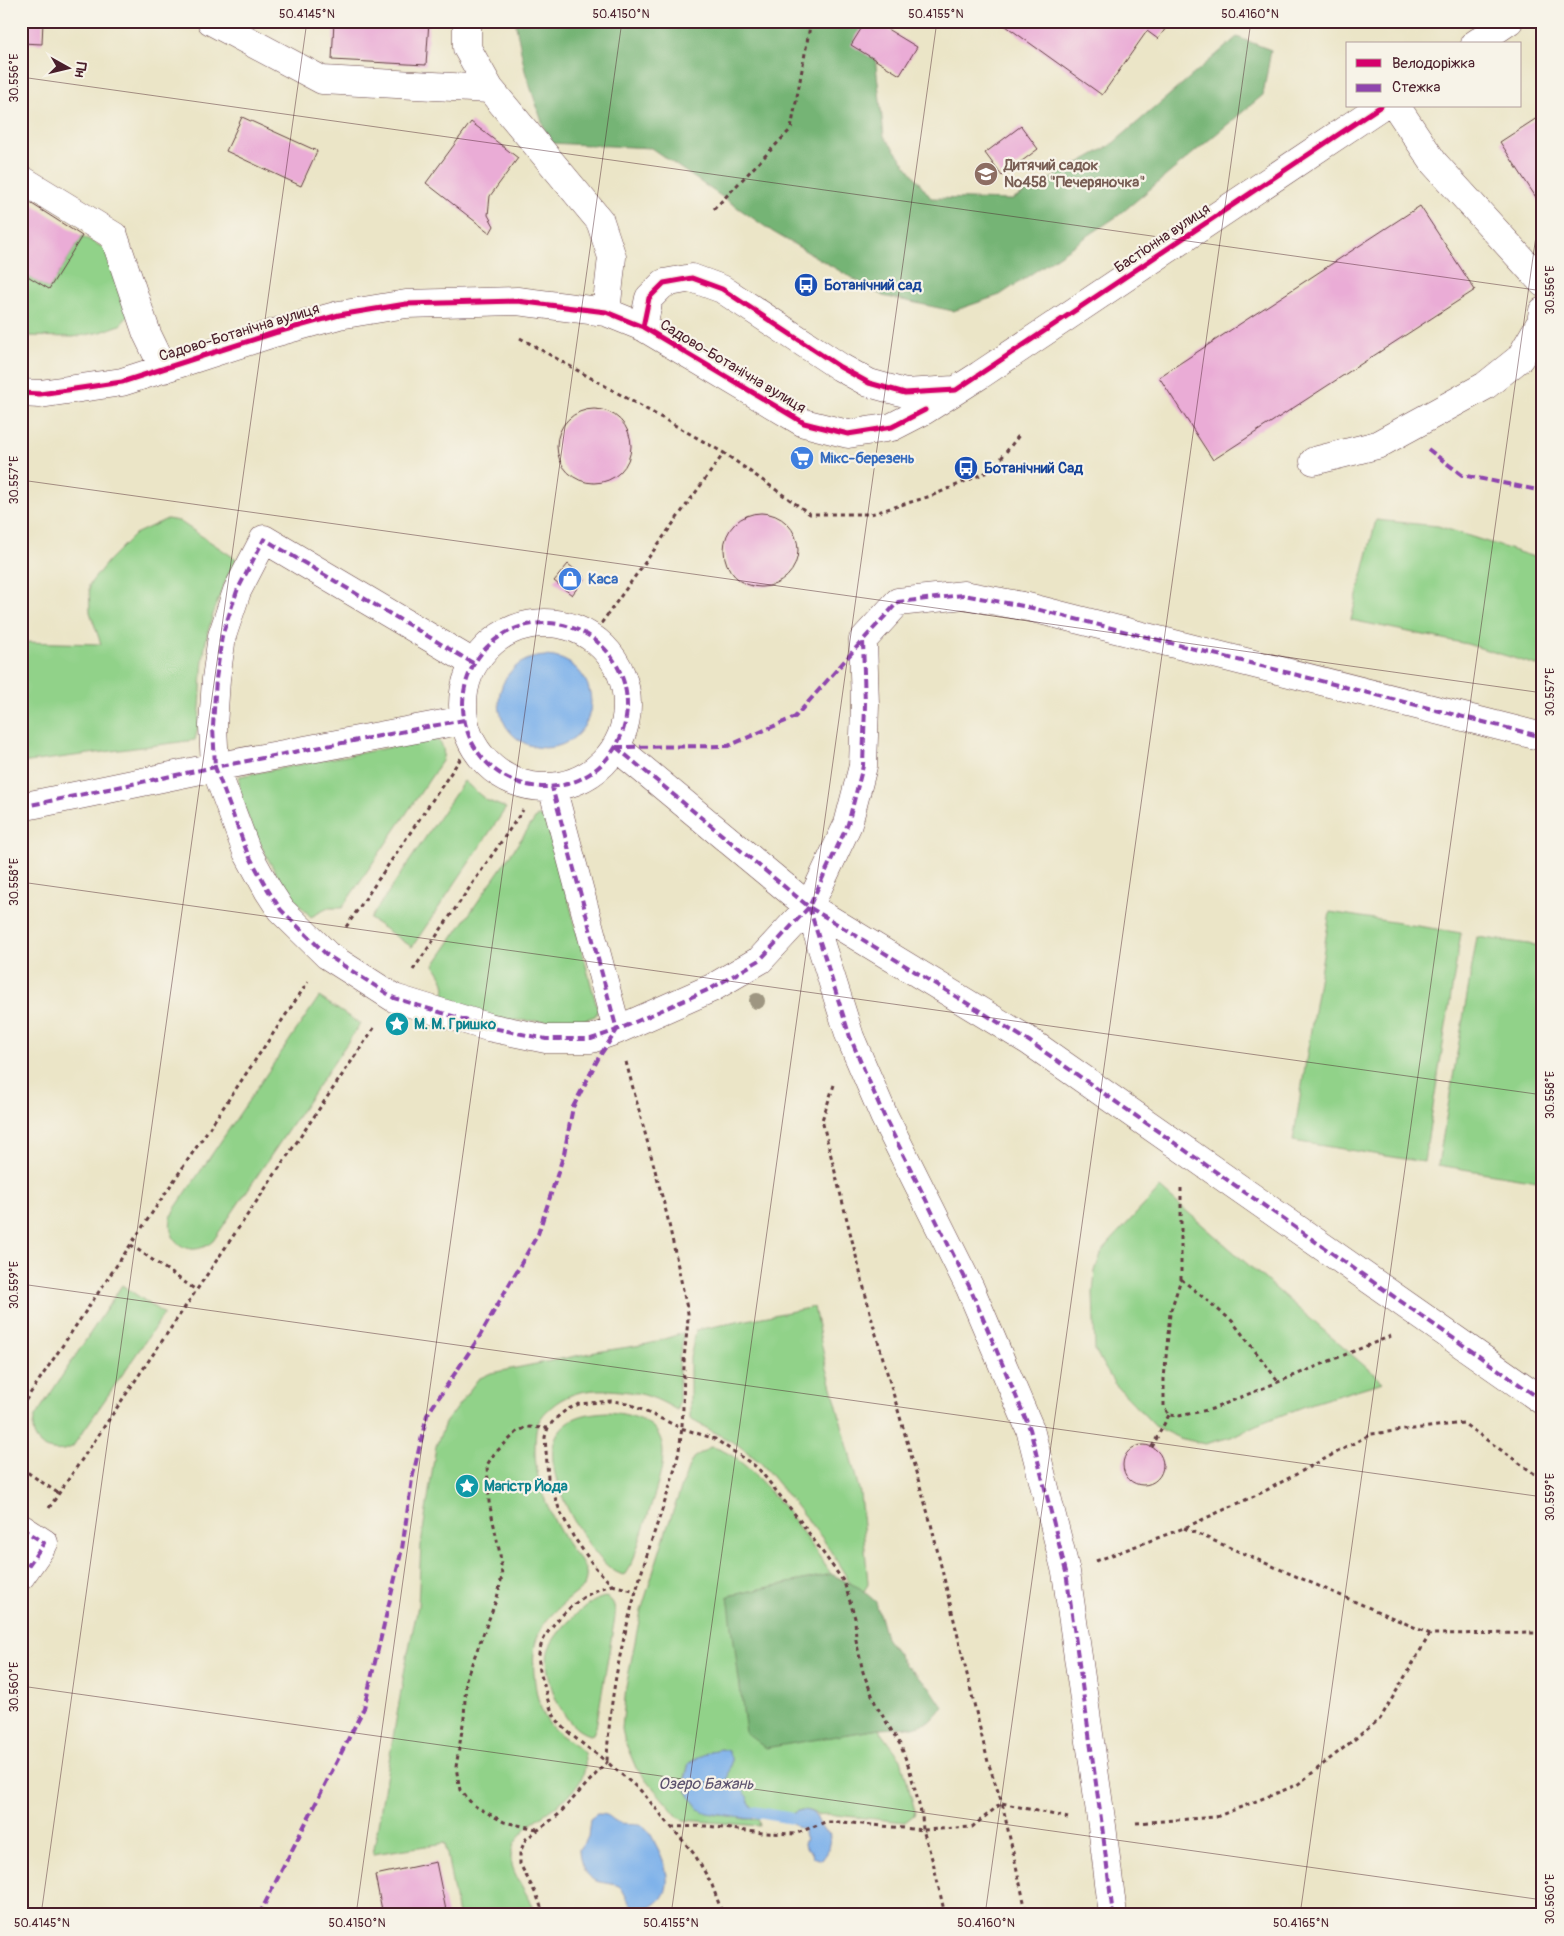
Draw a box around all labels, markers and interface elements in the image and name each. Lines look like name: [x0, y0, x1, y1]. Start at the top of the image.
text: 50.4145°N: [279, 7, 335, 22]
text: 50.4150°N: [592, 7, 650, 22]
text: 50.4155°N: [908, 7, 964, 22]
text: 50.4160°N: [1221, 7, 1279, 22]
north arrow: [42, 42, 92, 92]
legend: [1346, 42, 1522, 108]
text: 30.556°E: [7, 53, 22, 103]
text: Велодоріжка: [1392, 54, 1475, 73]
text: Пн: [71, 61, 90, 79]
text: Стежка: [1392, 78, 1441, 97]
place label: Дитячий садок №458 "Печеряночка": [1003, 156, 1145, 192]
school or university icon: Дитячий садок №458 "Печеряночка": [973, 161, 999, 187]
street label: Бастіонна вулиця: [1111, 199, 1214, 277]
text: 30.556°E: [1543, 265, 1558, 315]
bus stop icon: Ботанічний сад: [793, 272, 819, 298]
place label: Ботанічний сад: [824, 276, 922, 295]
street label: Садово-Ботанічна вулиця: [157, 299, 322, 366]
street label: Садово-Ботанічна вулиця: [656, 315, 809, 418]
supermarket icon: Мікс-березень: [789, 445, 815, 471]
place label: Мікс-березень: [820, 449, 915, 468]
bus stop icon: Ботанічний Сад: [953, 455, 979, 481]
text: 30.557°E: [7, 456, 22, 504]
place label: Ботанічний Сад: [984, 459, 1084, 478]
shop icon: Каса: [557, 566, 583, 592]
place label: Каса: [588, 570, 618, 589]
text: 30.557°E: [1543, 668, 1558, 716]
text: 30.558°E: [7, 858, 22, 906]
place icon: М. М. Гришко: [384, 1011, 410, 1037]
place label: М. М. Гришко: [414, 1015, 496, 1034]
text: 30.558°E: [1543, 1071, 1558, 1119]
text: 30.559°E: [7, 1261, 22, 1309]
place icon: Магістр Йода: [454, 1473, 480, 1499]
text: 30.559°E: [1543, 1473, 1558, 1521]
place label: Магістр Йода: [484, 1477, 568, 1496]
text: 30.560°E: [7, 1662, 22, 1712]
water label: Озеро Бажань: [658, 1774, 754, 1794]
text: 30.560°E: [1543, 1874, 1558, 1924]
text: 50.4145°N: [14, 1916, 70, 1931]
text: 50.4150°N: [328, 1916, 386, 1931]
text: 50.4155°N: [643, 1916, 699, 1931]
text: 50.4160°N: [957, 1916, 1015, 1931]
text: 50.4165°N: [1273, 1916, 1329, 1931]

